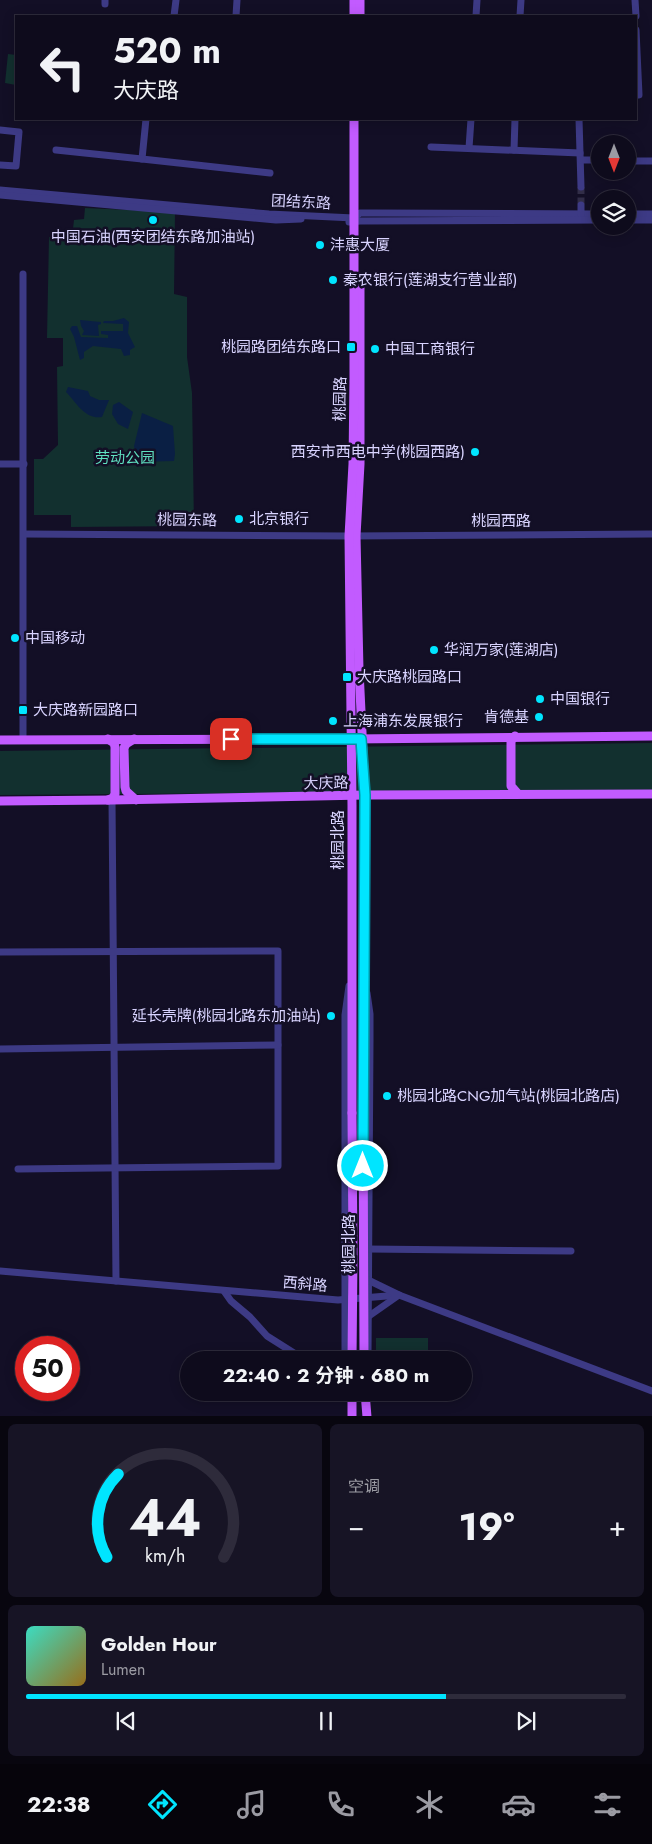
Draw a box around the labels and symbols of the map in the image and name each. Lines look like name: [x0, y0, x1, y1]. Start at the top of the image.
north arrow: [591, 135, 636, 180]
street label: 团结东路: [270, 189, 332, 215]
marker: 中国石油(西安团结东路加油站): [147, 214, 159, 226]
place label: 中国石油(西安团结东路加油站): [51, 226, 255, 248]
place label: 沣惠大厦: [330, 234, 390, 256]
marker: 沣惠大厦: [314, 239, 326, 251]
place label: 秦农银行(莲湖支行营业部): [343, 269, 517, 291]
marker: 秦农银行(莲湖支行营业部): [327, 274, 339, 286]
place label: 桃园路团结东路口: [221, 336, 341, 358]
place label: 中国工商银行: [385, 338, 475, 360]
marker: 桃园路团结东路口: [345, 341, 357, 353]
marker: 中国工商银行: [369, 343, 381, 355]
street label: 桃园路: [329, 376, 351, 422]
place label: 西安市西电中学(桃园西路): [291, 441, 465, 463]
marker: 西安市西电中学(桃园西路): [469, 446, 481, 458]
park label: 劳动公园: [95, 447, 155, 469]
street label: 桃园东路: [157, 508, 217, 532]
place label: 北京银行: [249, 508, 309, 530]
street label: 桃园西路: [471, 510, 531, 532]
marker: 北京银行: [233, 513, 245, 525]
place label: 中国移动: [25, 627, 85, 649]
marker: 中国移动: [9, 632, 21, 644]
place label: 华润万家(莲湖店): [444, 639, 558, 661]
marker: 华润万家(莲湖店): [428, 644, 440, 656]
place label: 大庆路桃园路口: [357, 666, 462, 688]
marker: 大庆路桃园路口: [341, 671, 353, 683]
place label: 中国银行: [550, 688, 610, 710]
marker: 中国银行: [534, 693, 546, 705]
place label: 大庆路新园路口: [33, 699, 138, 721]
marker: 大庆路新园路口: [17, 704, 29, 716]
place label: 肯德基: [484, 706, 529, 728]
place label: 上海浦东发展银行: [343, 710, 463, 732]
marker: 肯德基: [533, 711, 545, 723]
marker: 上海浦东发展银行: [327, 715, 339, 727]
pin: [210, 718, 252, 760]
street label: 大庆路: [303, 772, 349, 794]
street label: 桃园北路: [327, 810, 349, 870]
place label: 延长壳牌(桃园北路东加油站): [132, 1005, 321, 1027]
marker: 延长壳牌(桃园北路东加油站): [325, 1010, 337, 1022]
place label: 桃园北路CNG加气站(桃园北路店): [397, 1085, 620, 1107]
marker: 桃园北路CNG加气站(桃园北路店): [381, 1090, 393, 1102]
position arrow: [336, 1139, 388, 1191]
street label: 桃园北路: [338, 1214, 360, 1274]
street label: 西斜路: [282, 1271, 328, 1297]
speed limit sign: 50: [15, 1336, 80, 1401]

